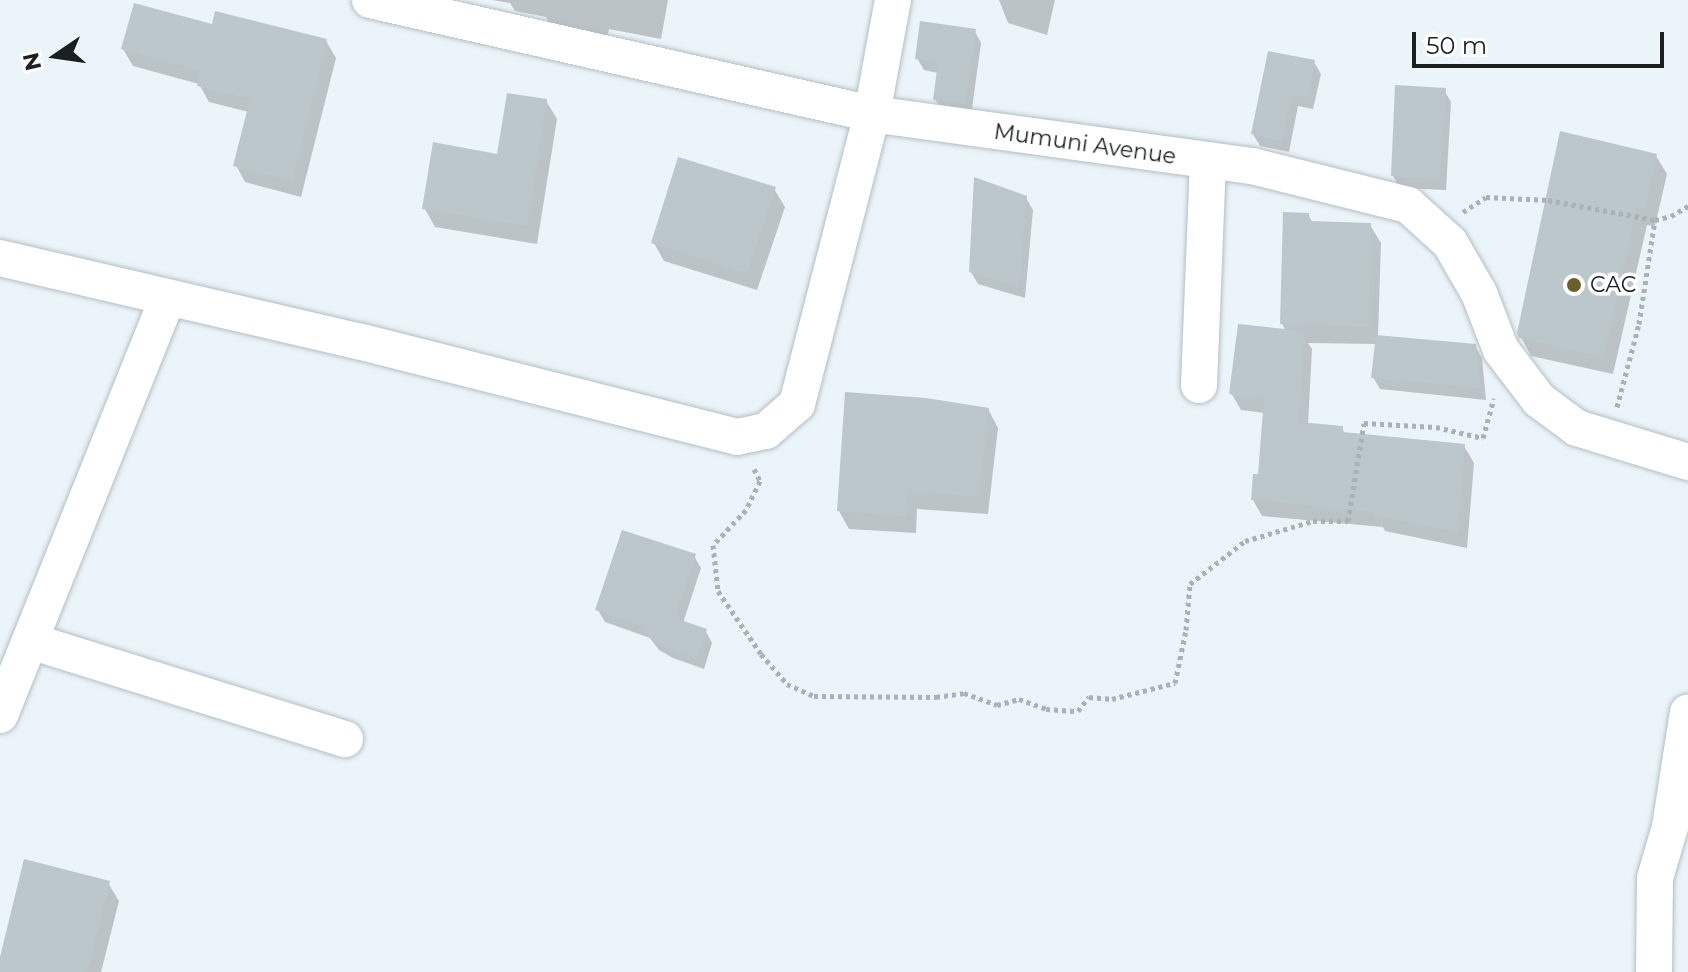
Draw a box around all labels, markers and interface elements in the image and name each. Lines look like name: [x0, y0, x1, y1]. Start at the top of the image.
north arrow: [16, 16, 96, 96]
scale bar: [1416, 16, 1668, 66]
text: 50 m: [1426, 31, 1487, 60]
text: N: [17, 50, 47, 73]
street label: Mumuni Avenue: [992, 118, 1178, 170]
place label: CAC: [1590, 272, 1636, 298]
marker: CAC: [1565, 276, 1583, 294]

